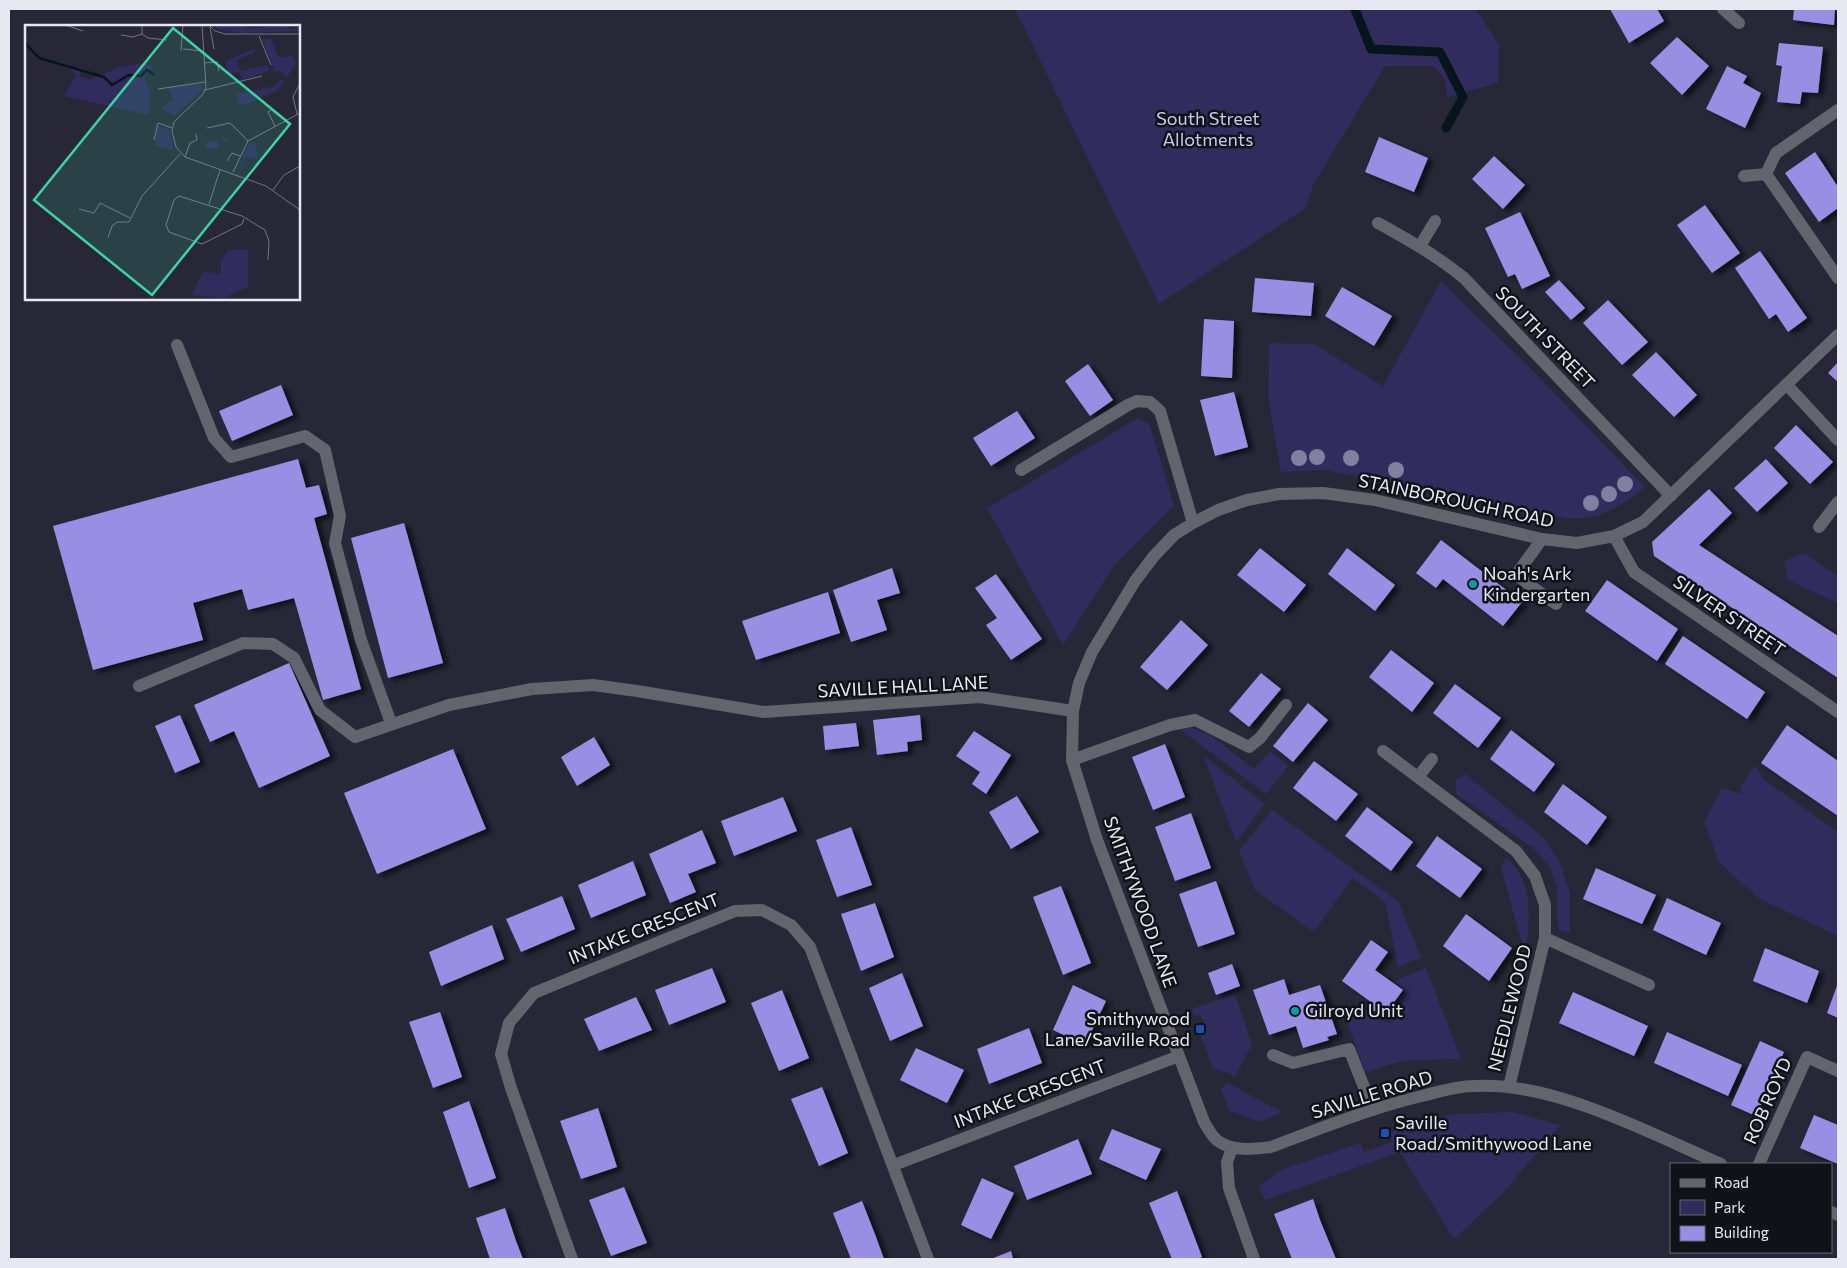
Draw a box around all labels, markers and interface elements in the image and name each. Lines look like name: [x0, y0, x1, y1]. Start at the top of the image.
inset map: [25, 25, 300, 300]
park label: South Street Allotments: [1156, 107, 1260, 150]
street label: SOUTH STREET: [1491, 282, 1600, 393]
street label: STAINBOROUGH ROAD: [1357, 469, 1556, 531]
place label: Noah's Ark Kindergarten: [1483, 562, 1590, 605]
street label: SILVER STREET: [1670, 570, 1790, 661]
marker: Noah's Ark Kindergarten: [1467, 578, 1479, 590]
street label: SAVILLE HALL LANE: [817, 671, 989, 701]
street label: SMITHYWOOD LANE: [1100, 813, 1182, 990]
street label: INTAKE CRESCENT: [565, 888, 722, 968]
street label: NEEDLEWOOD: [1483, 942, 1535, 1073]
place label: Gilroyd Unit: [1305, 999, 1403, 1021]
marker: Gilroyd Unit: [1289, 1005, 1301, 1017]
place label: Smithywood Lane/Saville Road: [1045, 1007, 1190, 1050]
marker: Smithywood Lane/Saville Road: [1194, 1023, 1206, 1035]
street label: INTAKE CRESCENT: [951, 1054, 1109, 1132]
street label: ROB ROYD: [1738, 1054, 1796, 1147]
street label: SAVILLE ROAD: [1309, 1065, 1435, 1123]
place label: Saville Road/Smithywood Lane: [1395, 1111, 1592, 1154]
marker: Saville Road/Smithywood Lane: [1379, 1127, 1391, 1139]
legend: [1670, 1163, 1832, 1253]
text: Road: [1714, 1173, 1749, 1191]
text: Park: [1714, 1198, 1745, 1216]
text: Building: [1714, 1223, 1769, 1241]

